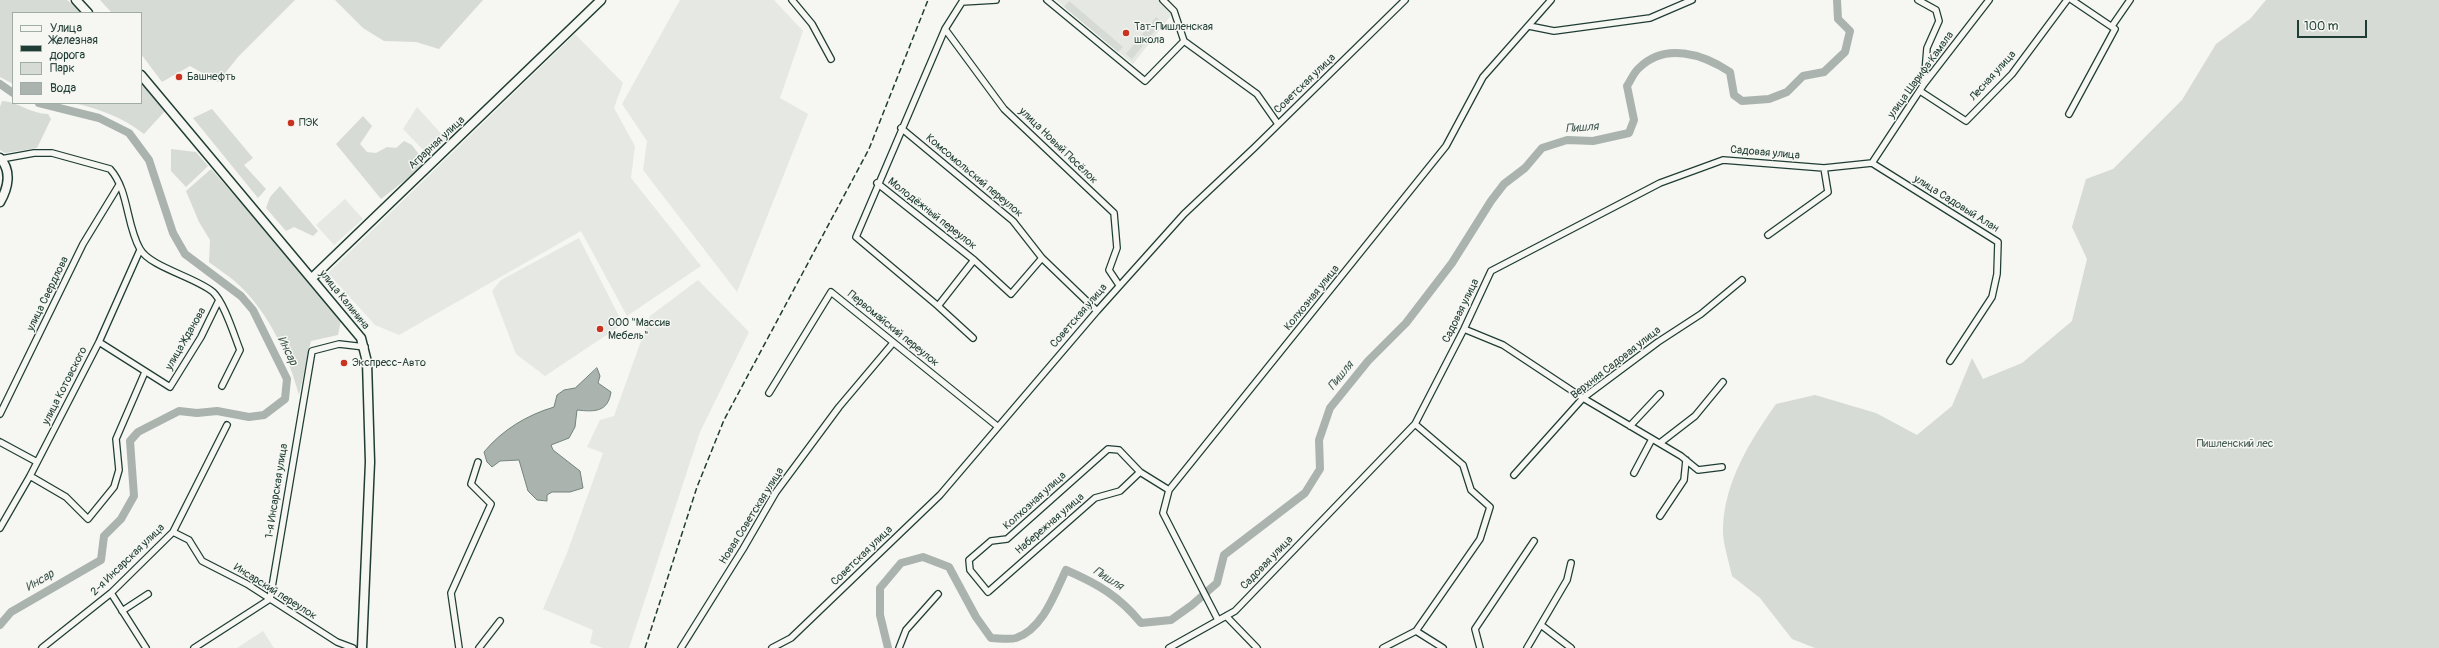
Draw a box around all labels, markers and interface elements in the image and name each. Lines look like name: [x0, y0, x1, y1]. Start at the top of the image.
legend: [12, 12, 142, 104]
scale bar: [2299, 12, 2369, 38]
text: 100 m: [2304, 19, 2338, 34]
place label: Тат-Пишленская школа: [1134, 20, 1213, 46]
text: Улица: [50, 21, 82, 36]
marker: Тат-Пишленская школа: [1121, 28, 1131, 38]
street label: улица Шарифа Камала: [1885, 29, 1957, 121]
text: Железная дорога: [50, 33, 98, 63]
street label: Лесная улица: [1967, 48, 2019, 104]
street label: Советская улица: [1272, 51, 1338, 117]
text: Парк: [50, 61, 75, 76]
place label: Башнефть: [187, 70, 236, 84]
marker: Башнефть: [174, 72, 184, 82]
text: Вода: [50, 81, 76, 96]
street label: улица Новый Посёлок: [1016, 105, 1100, 187]
street label: Аграрная улица: [406, 114, 468, 172]
place label: ПЭК: [299, 116, 319, 130]
marker: ПЭК: [286, 118, 296, 128]
water label: Пишля: [1565, 120, 1599, 136]
street label: Комсомольский переулок: [923, 132, 1025, 220]
street label: Садовая улица: [1730, 143, 1800, 163]
street label: улица Садовый Алан: [1911, 172, 2001, 236]
street label: Молодёжный переулок: [885, 175, 979, 253]
street label: улица Свердлова: [24, 255, 72, 333]
street label: Колхозная улица: [1282, 263, 1342, 333]
street label: улица Калинина: [316, 268, 372, 332]
street label: Садовая улица: [1440, 277, 1482, 345]
street label: Советская улица: [1048, 281, 1110, 351]
street label: Первомайский переулок: [845, 288, 941, 370]
street label: улица Жданова: [163, 305, 209, 373]
place label: ООО "Массив Мебель": [608, 316, 670, 342]
marker: ООО "Массив Мебель": [595, 324, 605, 334]
street label: Верхняя Садовая улица: [1568, 324, 1664, 402]
water label: Инсар: [274, 334, 300, 368]
street label: улица Котовского: [40, 345, 90, 427]
place label: Экспресс-Авто: [352, 356, 426, 370]
marker: Экспресс-Авто: [339, 358, 349, 368]
water label: Пишля: [1325, 359, 1357, 393]
park label: Пишленский лес: [2197, 437, 2273, 451]
street label: 1-я Инсарская улица: [263, 443, 291, 539]
street label: Новая Советская улица: [717, 465, 787, 567]
street label: Колхозная улица: [1001, 469, 1069, 533]
street label: Набережная улица: [1013, 491, 1087, 557]
street label: 2-я Инсарская улица: [88, 521, 168, 599]
street label: Советская улица: [829, 523, 895, 589]
street label: Садовая улица: [1238, 533, 1296, 593]
street label: Инсарский переулок: [231, 561, 319, 623]
water label: Пишля: [1090, 564, 1126, 594]
water label: Инсар: [23, 567, 57, 595]

